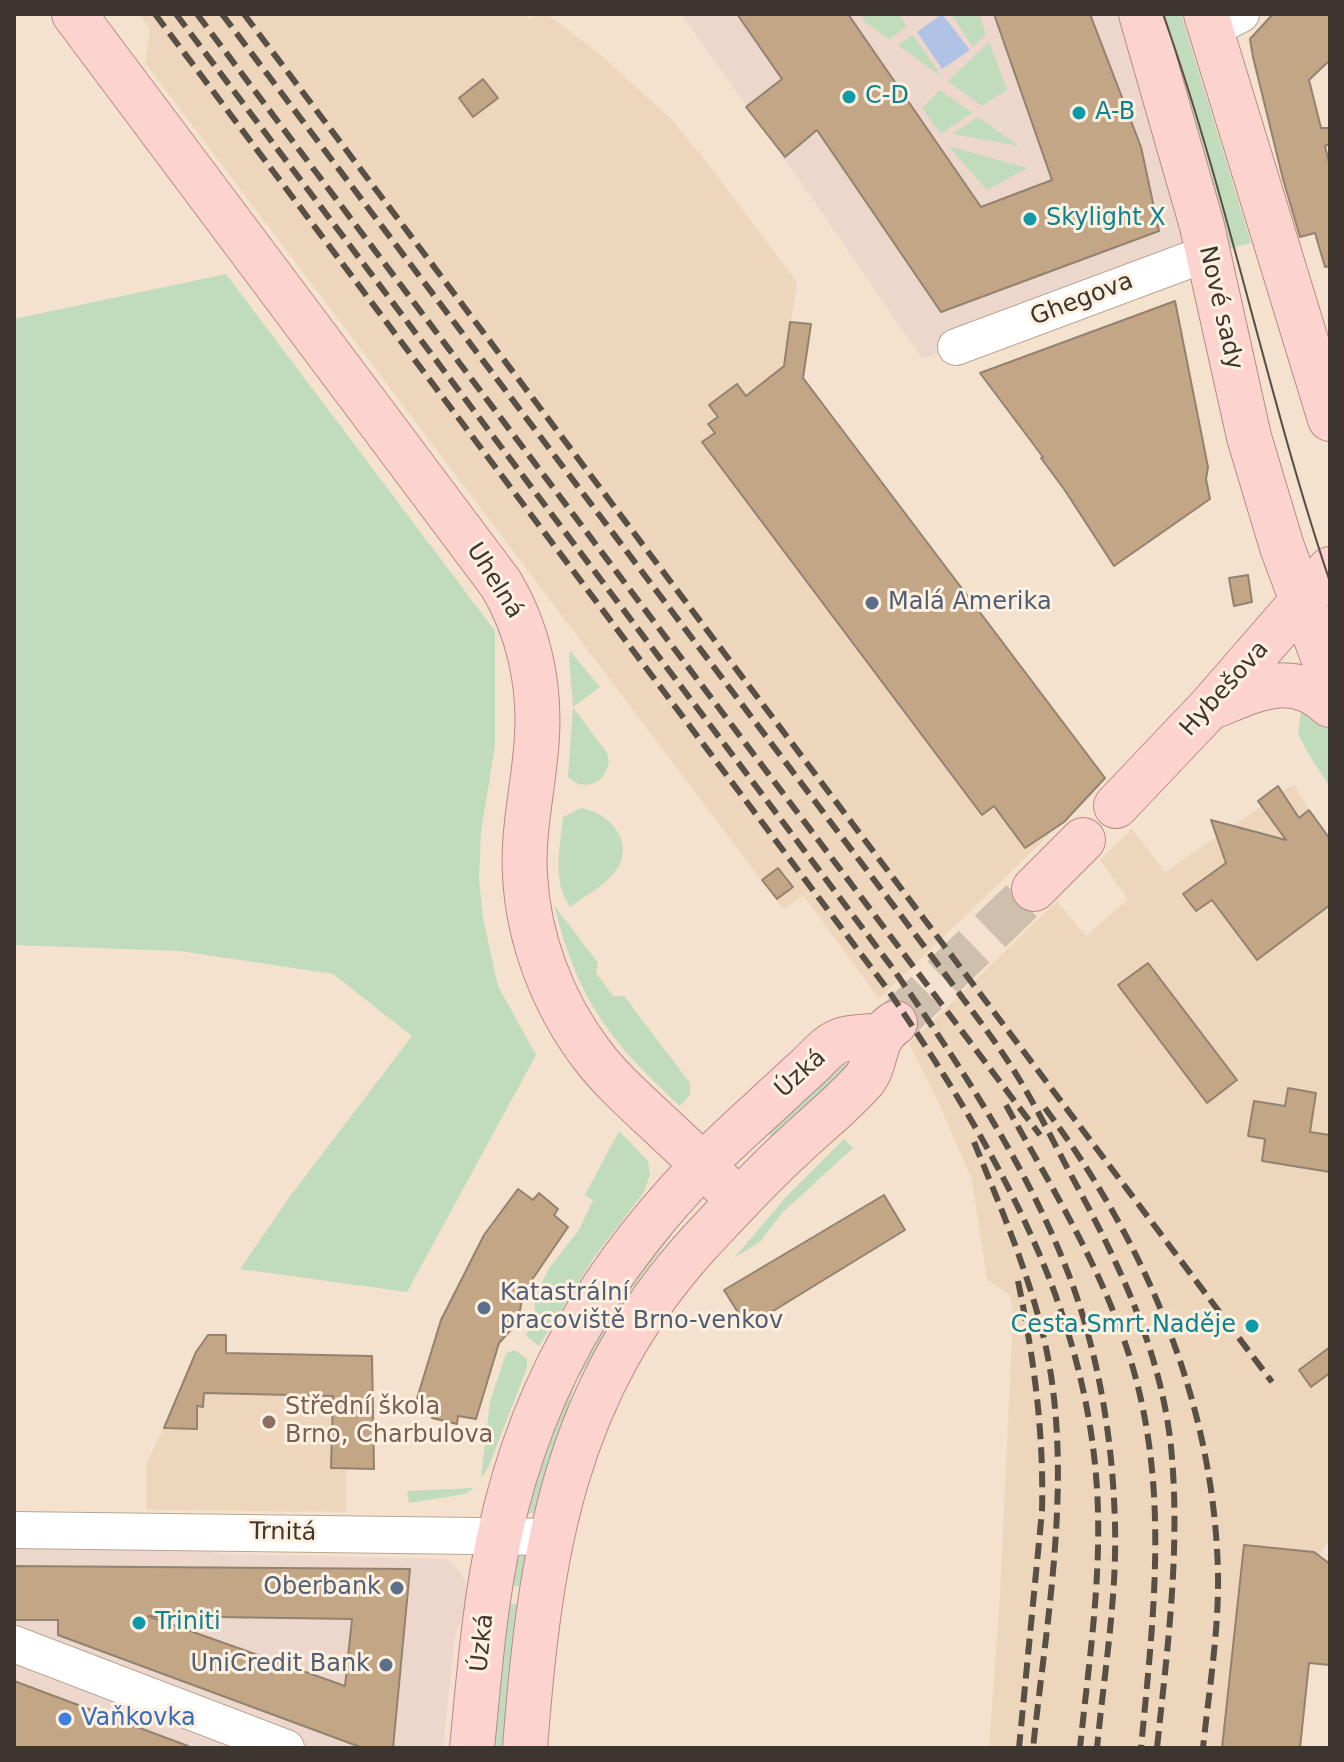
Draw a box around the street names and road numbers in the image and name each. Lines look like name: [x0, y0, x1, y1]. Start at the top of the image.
street label: Nové sady: [1192, 243, 1248, 373]
street label: Ghegova: [1027, 267, 1137, 333]
street label: Uhelná: [459, 538, 529, 624]
street label: Hybešova: [1175, 635, 1275, 743]
street label: Úzká: [770, 1044, 832, 1104]
street label: Trnitá: [249, 1518, 317, 1548]
street label: Úzká: [466, 1612, 500, 1674]

